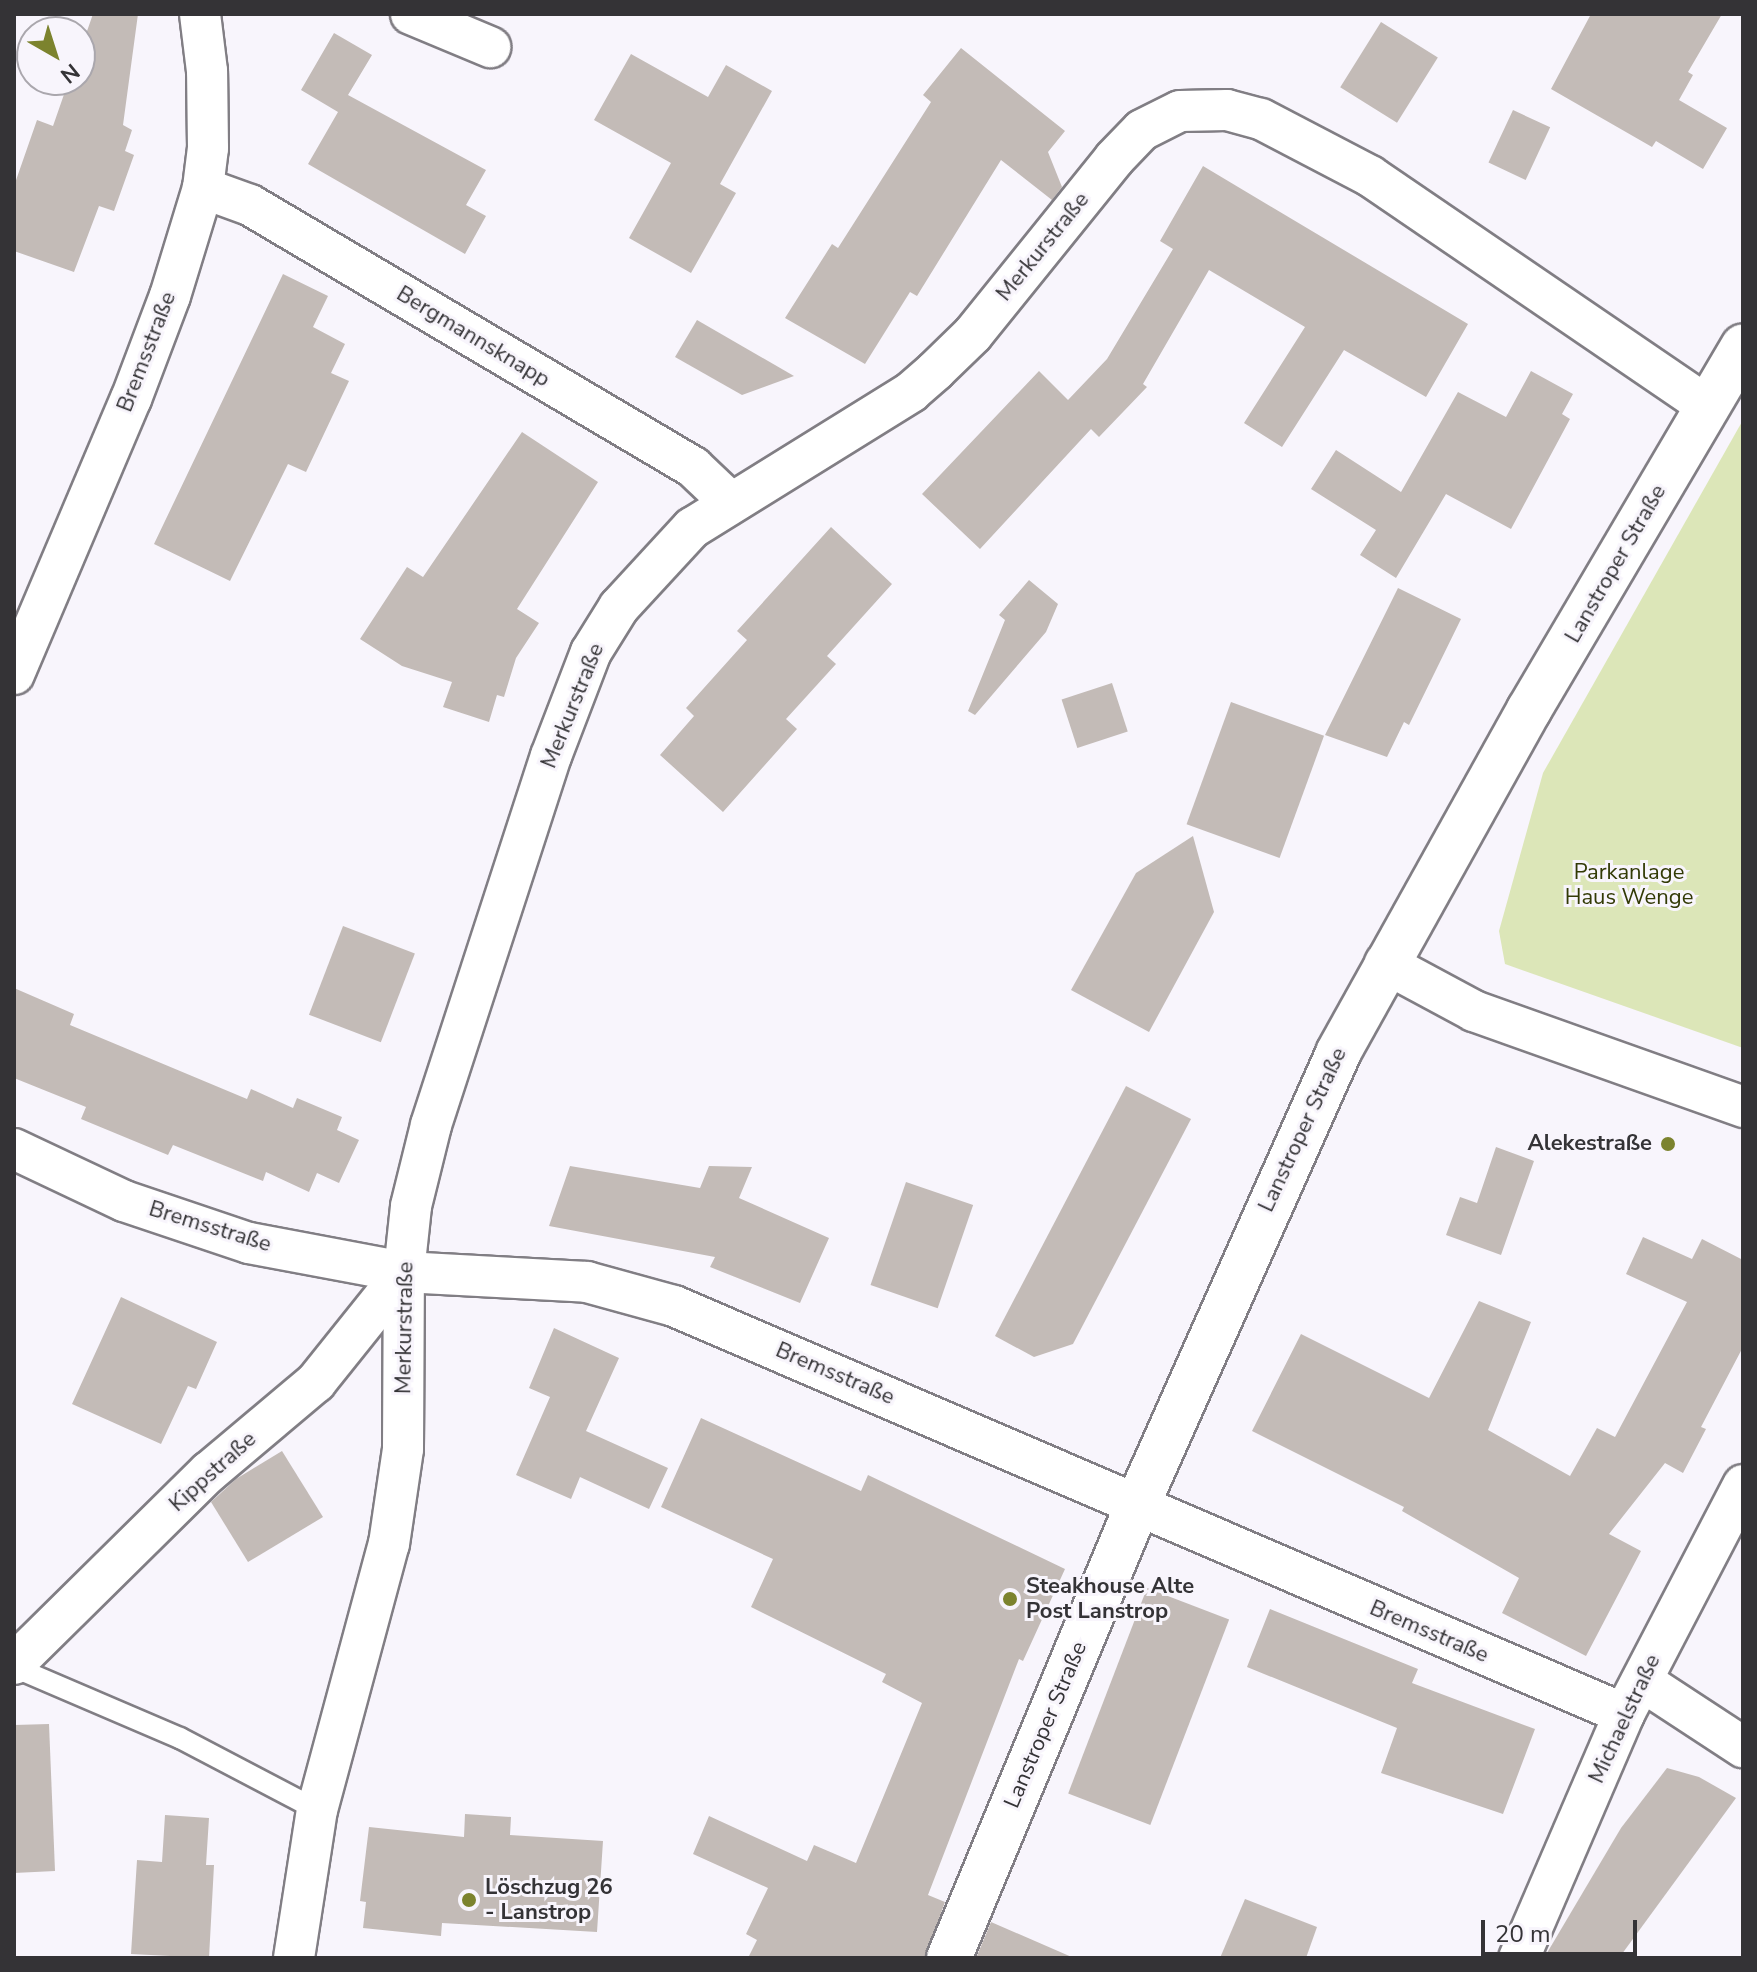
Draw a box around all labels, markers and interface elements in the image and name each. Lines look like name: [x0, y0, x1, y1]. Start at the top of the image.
north arrow: [16, 16, 96, 96]
text: N: [54, 56, 86, 90]
street label: Merkurstraße: [991, 187, 1095, 307]
street label: Bergmannsknapp: [392, 281, 554, 393]
street label: Bremsstraße: [112, 288, 182, 416]
street label: Lanstroper Straße: [1560, 480, 1672, 648]
street label: Merkurstraße: [536, 640, 610, 772]
park label: Parkanlage Haus Wenge: [1565, 859, 1693, 910]
street label: Lanstroper Straße: [1253, 1044, 1353, 1216]
place label: Alekestraße: [1527, 1131, 1652, 1157]
marker: Alekestraße: [1659, 1135, 1677, 1153]
street label: Bremsstraße: [146, 1196, 274, 1258]
street label: Merkurstraße: [391, 1262, 419, 1394]
street label: Bremsstraße: [772, 1337, 898, 1411]
street label: Kippstraße: [164, 1426, 262, 1518]
place label: Steakhouse Alte Post Lanstrop: [1026, 1573, 1194, 1624]
marker: Steakhouse Alte Post Lanstrop: [1001, 1590, 1019, 1608]
street label: Bremsstraße: [1366, 1595, 1492, 1669]
street label: Lanstroper Straße: [999, 1638, 1093, 1812]
street label: Michaelstraße: [1584, 1650, 1666, 1788]
place label: Löschzug 26 - Lanstrop: [485, 1874, 613, 1926]
marker: Löschzug 26 - Lanstrop: [460, 1891, 478, 1909]
scale bar: [1485, 1904, 1641, 1954]
text: 20 m: [1495, 1918, 1551, 1950]

